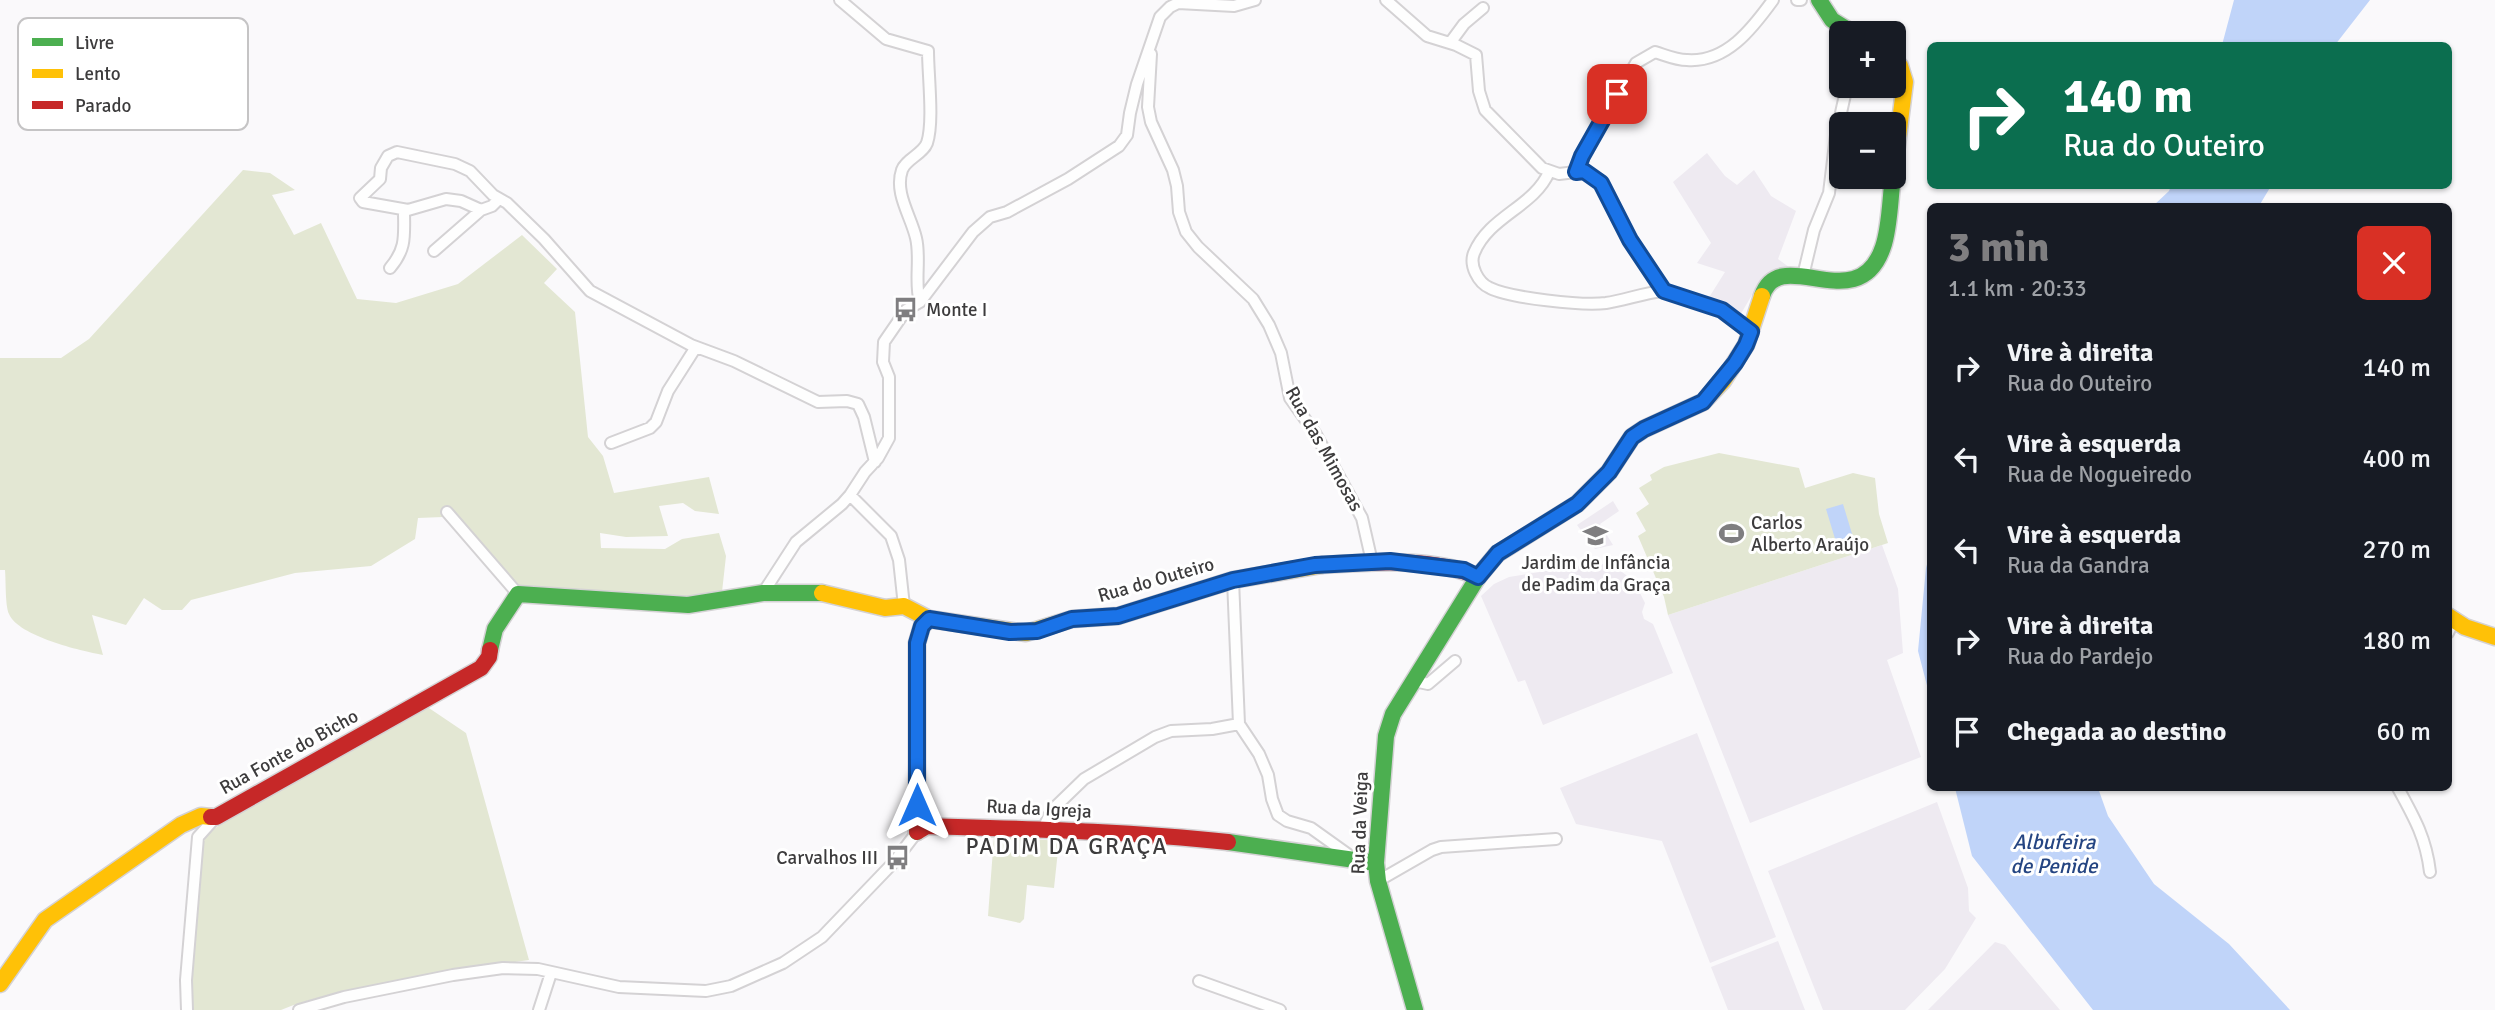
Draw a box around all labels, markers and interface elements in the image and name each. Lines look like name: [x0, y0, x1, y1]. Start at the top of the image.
legend: [18, 18, 248, 130]
map controls: [1829, 21, 1906, 189]
button: +: [1829, 21, 1906, 98]
text: Livre: [75, 31, 114, 55]
text: Lento: [75, 62, 121, 86]
pin: [1587, 64, 1647, 124]
text: 140 m: [2063, 66, 2193, 126]
icon: right: [1948, 70, 2039, 161]
icon: arrive: [1598, 75, 1636, 113]
text: Parado: [75, 94, 131, 118]
button: −: [1829, 112, 1906, 189]
text: Rua do Outeiro: [2063, 126, 2265, 165]
text: 3 min: [1948, 222, 2049, 273]
button: close: [2357, 226, 2431, 300]
text: 1.1 km · 20:33: [1948, 274, 2087, 303]
bus stop icon: Monte I: [892, 296, 920, 324]
place label: Monte I: [926, 298, 987, 322]
text: Vire à direita: [2007, 337, 2153, 369]
icon: right: [1948, 349, 1986, 387]
text: 140 m: [2362, 352, 2431, 384]
text: Rua do Outeiro: [2007, 369, 2152, 398]
street label: Rua das Mimosas: [1280, 382, 1368, 516]
text: Vire à esquerda: [2007, 428, 2181, 460]
icon: left: [1948, 440, 1986, 478]
text: 400 m: [2362, 443, 2431, 475]
text: Rua de Nogueiredo: [2007, 460, 2192, 489]
place label: Carlos Alberto Araújo: [1751, 511, 1869, 557]
text: Vire à esquerda: [2007, 519, 2181, 551]
sports icon: Carlos Alberto Araújo: [1717, 520, 1745, 548]
school or university icon: Jardim de Infância de Padim da Graça: [1582, 521, 1610, 549]
icon: left: [1948, 531, 1986, 569]
text: 270 m: [2362, 534, 2431, 566]
place label: Jardim de Infância de Padim da Graça: [1521, 551, 1671, 597]
text: Rua da Gandra: [2007, 551, 2150, 580]
street label: Rua do Outeiro: [1095, 552, 1217, 608]
text: Vire à direita: [2007, 610, 2153, 642]
icon: right: [1948, 622, 1986, 660]
text: 180 m: [2362, 625, 2431, 657]
text: Rua do Pardejo: [2007, 642, 2153, 671]
street label: Rua Fonte do Bicho: [215, 704, 363, 800]
icon: arrive: [1948, 713, 1986, 751]
text: Chegada ao destino: [2007, 716, 2226, 748]
text: 60 m: [2376, 716, 2431, 748]
position arrow: [880, 768, 954, 842]
street label: Rua da Veiga: [1346, 771, 1374, 875]
street label: Rua da Igreja: [986, 794, 1092, 824]
water label: Albufeira de Penide: [2011, 829, 2099, 879]
district label: PADIM DA GRAÇA: [965, 832, 1169, 861]
bus stop icon: Carvalhos III: [884, 844, 912, 872]
place label: Carvalhos III: [776, 846, 878, 870]

